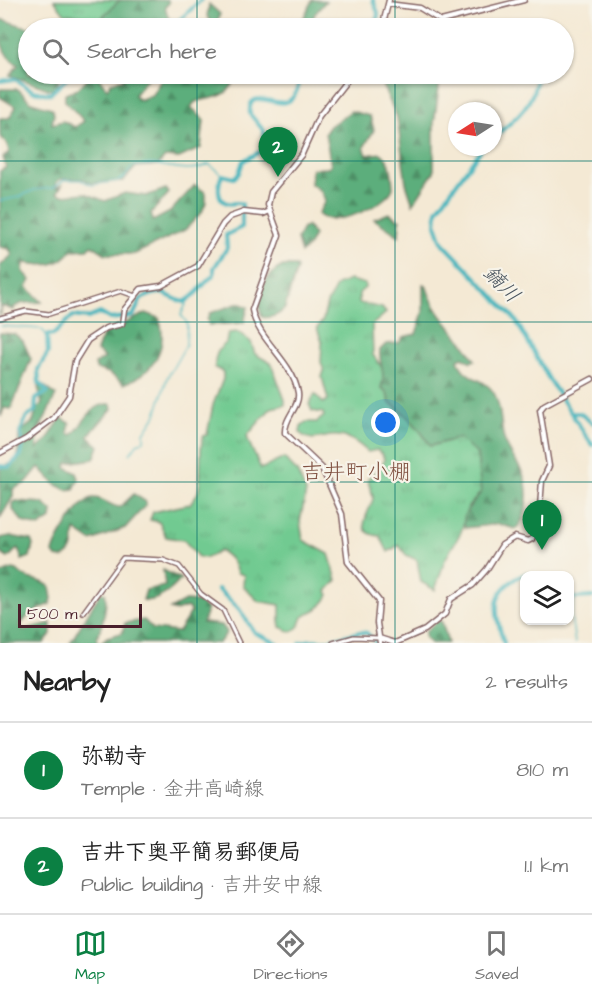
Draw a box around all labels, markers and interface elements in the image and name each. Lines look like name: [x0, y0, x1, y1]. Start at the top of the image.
search box: [18, 18, 574, 84]
icon: search: [39, 35, 72, 68]
text: Search here: [87, 36, 217, 67]
north arrow: [448, 102, 502, 156]
pin: 2: [258, 128, 298, 177]
water label: 鏑川: [477, 259, 527, 310]
your location: [371, 408, 400, 437]
district label: 吉井町小棚: [301, 457, 411, 488]
pin: 1: [522, 500, 562, 550]
map controls: [520, 571, 574, 625]
button: layers: [520, 571, 574, 625]
scale bar: [18, 601, 142, 628]
text: 500 m: [27, 603, 77, 625]
text: Nearby: [24, 664, 111, 700]
text: 2 results: [485, 668, 568, 696]
text: 弥勒寺: [81, 741, 147, 772]
text: 1: [42, 756, 45, 784]
text: 810 m: [516, 756, 568, 784]
text: Temple · 金井高崎線: [81, 775, 264, 803]
text: 吉井下奥平簡易郵便局: [81, 837, 301, 868]
text: 2: [38, 852, 49, 880]
text: 1.1 km: [524, 852, 568, 880]
text: Public building · 吉井安中線: [81, 871, 322, 899]
tab: Map: [74, 927, 107, 985]
tab: Directions: [254, 927, 328, 985]
tab: Saved: [475, 927, 518, 985]

